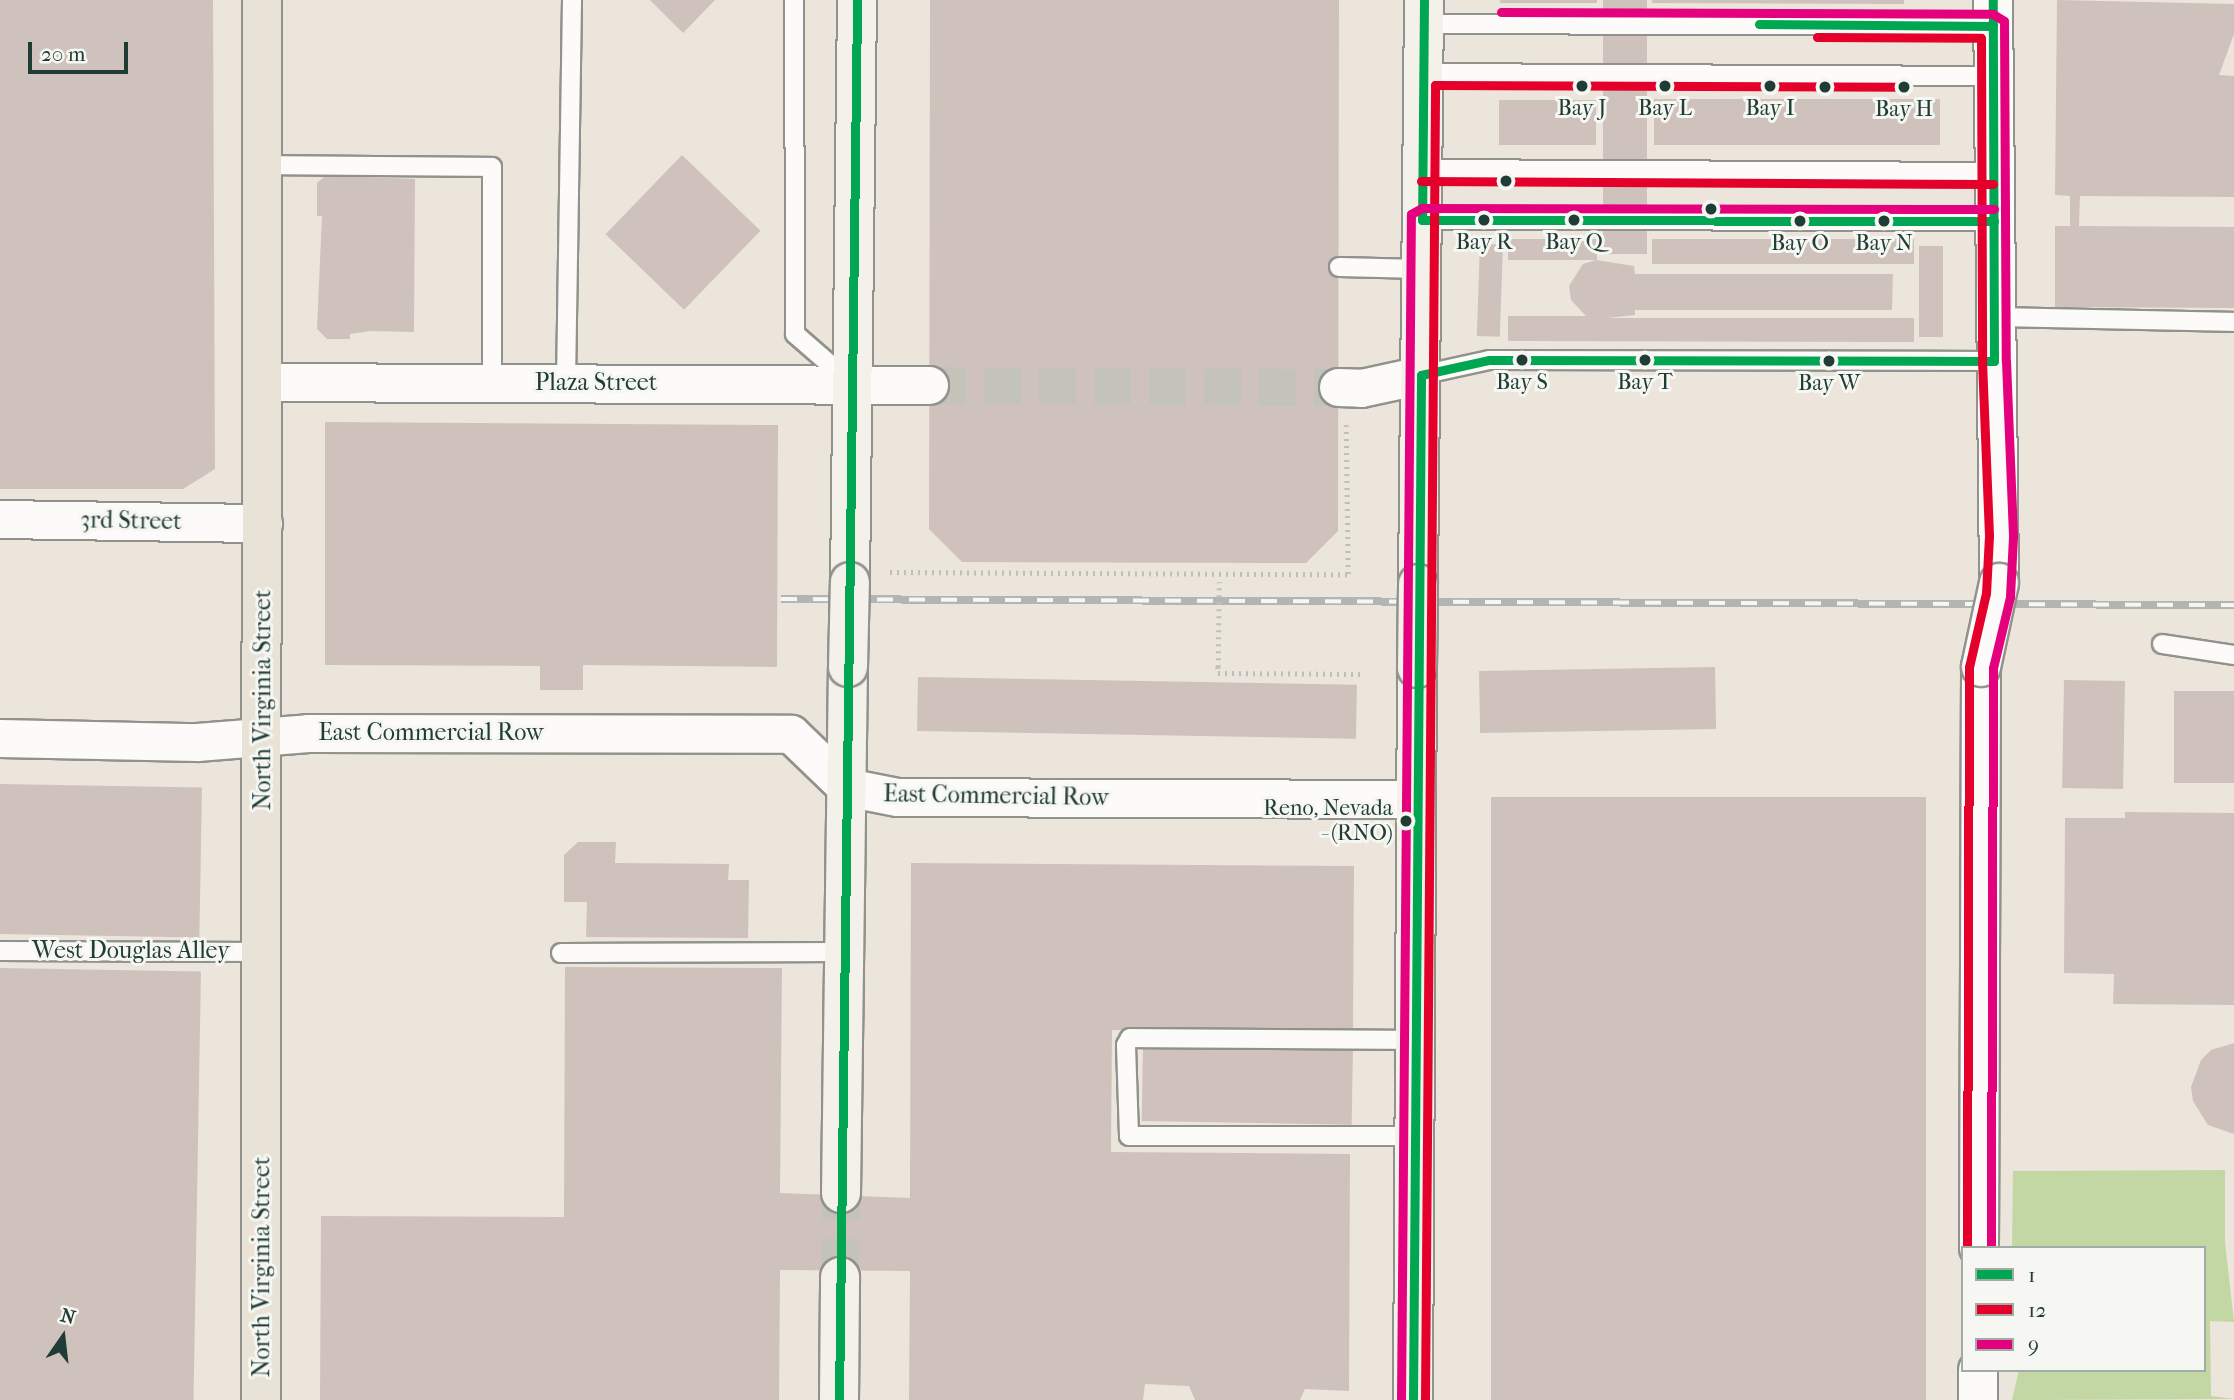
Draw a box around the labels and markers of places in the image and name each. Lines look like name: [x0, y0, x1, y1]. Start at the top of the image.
marker: Bay J: [1575, 79, 1589, 93]
marker: Bay L: [1658, 79, 1672, 93]
marker: Bay I: [1763, 79, 1777, 93]
unlabelled marker: [1818, 80, 1832, 94]
marker: Bay H: [1897, 80, 1911, 94]
place label: Bay J: [1558, 96, 1606, 122]
place label: Bay L: [1638, 96, 1692, 122]
place label: Bay I: [1745, 96, 1795, 122]
place label: Bay H: [1875, 97, 1933, 123]
unlabelled marker: [1499, 174, 1513, 188]
unlabelled marker: [1704, 202, 1718, 216]
marker: Bay R: [1477, 213, 1491, 227]
marker: Bay Q: [1567, 213, 1581, 227]
marker: Bay O: [1793, 214, 1807, 228]
marker: Bay N: [1877, 214, 1891, 228]
place label: Bay R: [1456, 230, 1512, 256]
place label: Bay Q: [1545, 230, 1603, 256]
place label: Bay O: [1771, 231, 1829, 257]
place label: Bay N: [1855, 231, 1913, 257]
marker: Bay S: [1515, 353, 1529, 367]
marker: Bay T: [1638, 353, 1652, 367]
marker: Bay W: [1822, 354, 1836, 368]
place label: Bay S: [1496, 370, 1548, 396]
place label: Bay T: [1617, 370, 1673, 396]
place label: Bay W: [1798, 371, 1860, 397]
place label: Reno, Nevada - (RNO): [1263, 795, 1393, 846]
marker: Reno, Nevada - (RNO): [1399, 814, 1413, 828]

